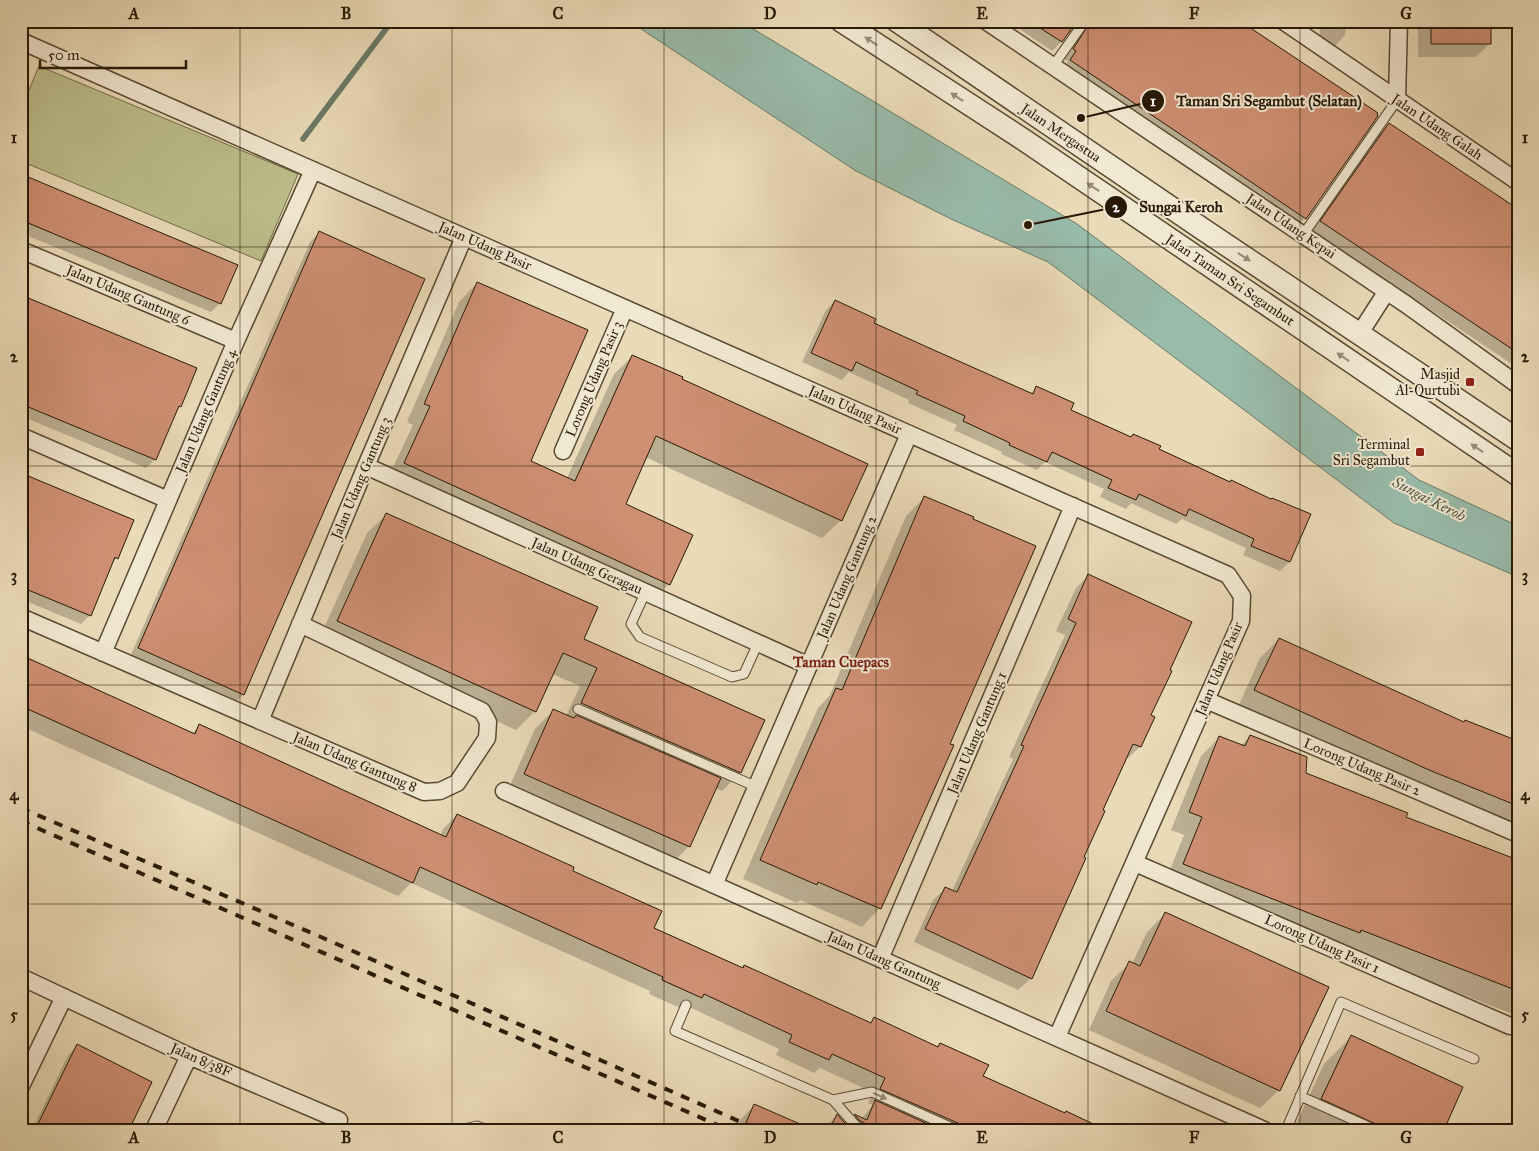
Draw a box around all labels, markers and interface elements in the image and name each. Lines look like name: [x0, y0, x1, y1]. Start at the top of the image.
text: A: [128, 4, 140, 23]
text: B: [341, 4, 351, 23]
text: C: [553, 4, 564, 23]
text: D: [764, 4, 777, 23]
text: E: [976, 4, 988, 23]
text: F: [1189, 4, 1200, 23]
text: G: [1400, 4, 1412, 23]
one-way arrow: [865, 37, 878, 46]
scale bar: [40, 38, 186, 70]
text: 50 m: [48, 46, 80, 64]
callout: Taman Sri Segambut (Selatan): [1141, 86, 1371, 116]
street label: Jalan Udang Galah: [1386, 89, 1486, 165]
one-way arrow: [951, 92, 964, 102]
text: 1: [1150, 92, 1156, 110]
text: Taman Sri Segambut (Selatan): [1175, 92, 1362, 111]
street label: Jalan Mergastua: [1016, 99, 1104, 167]
text: 1: [11, 128, 18, 147]
text: 1: [1522, 128, 1529, 147]
one-way arrow: [1086, 182, 1099, 192]
street label: Jalan Udang Kepai: [1241, 189, 1339, 263]
callout: Sungai Keroh: [1104, 192, 1232, 222]
text: 2: [1112, 198, 1120, 216]
text: Sungai Keroh: [1139, 198, 1223, 217]
street label: Jalan Udang Pasir: [434, 217, 535, 275]
street label: Jalan Taman Sri Segambut: [1160, 229, 1298, 330]
one-way arrow: [1238, 252, 1251, 261]
street label: Jalan Udang Gantung 6: [61, 260, 193, 330]
street label: Lorong Udang Pasir 3: [562, 319, 626, 439]
street label: Jalan Udang Gantung 4: [171, 345, 241, 478]
text: 2: [10, 347, 19, 366]
text: 2: [1521, 347, 1530, 366]
one-way arrow: [1336, 352, 1350, 362]
place label: Masjid Al-Qurtubi: [1394, 366, 1460, 399]
marker: Masjid Al-Qurtubi: [1464, 376, 1476, 388]
street label: Jalan Udang Pasir: [804, 381, 905, 439]
street label: Jalan Udang Gantung 3: [327, 414, 395, 544]
place label: Terminal Sri Segambut: [1333, 436, 1410, 469]
one-way arrow: [1471, 443, 1484, 453]
marker: Terminal Sri Segambut: [1414, 446, 1426, 458]
water label: Sungai Keroh: [1389, 472, 1469, 525]
street label: Jalan Udang Gantung 2: [813, 513, 882, 643]
street label: Jalan Udang Geragau: [527, 533, 646, 599]
text: 3: [11, 566, 17, 586]
text: 3: [1522, 566, 1528, 586]
street label: Jalan Udang Pasir: [1191, 619, 1248, 721]
district label: Taman Cuepacs: [792, 653, 890, 672]
street label: Jalan Udang Gantung 1: [943, 669, 1012, 799]
street label: Jalan Udang Gantung 8: [288, 727, 420, 797]
street label: Lorong Udang Pasir 2: [1301, 735, 1423, 799]
text: 4: [10, 785, 20, 805]
text: 4: [1521, 785, 1531, 805]
street label: Lorong Udang Pasir 1: [1262, 911, 1383, 977]
street label: Jalan Udang Gantung: [822, 927, 944, 994]
text: 5: [10, 1005, 18, 1024]
text: 5: [1521, 1005, 1529, 1024]
street label: Jalan 8/38F: [166, 1038, 234, 1082]
one-way arrow: [873, 1092, 887, 1100]
text: A: [128, 1128, 140, 1147]
text: B: [341, 1128, 351, 1147]
text: C: [553, 1128, 564, 1147]
text: D: [764, 1128, 777, 1147]
text: E: [976, 1128, 988, 1147]
text: F: [1189, 1128, 1200, 1147]
text: G: [1400, 1128, 1412, 1147]

